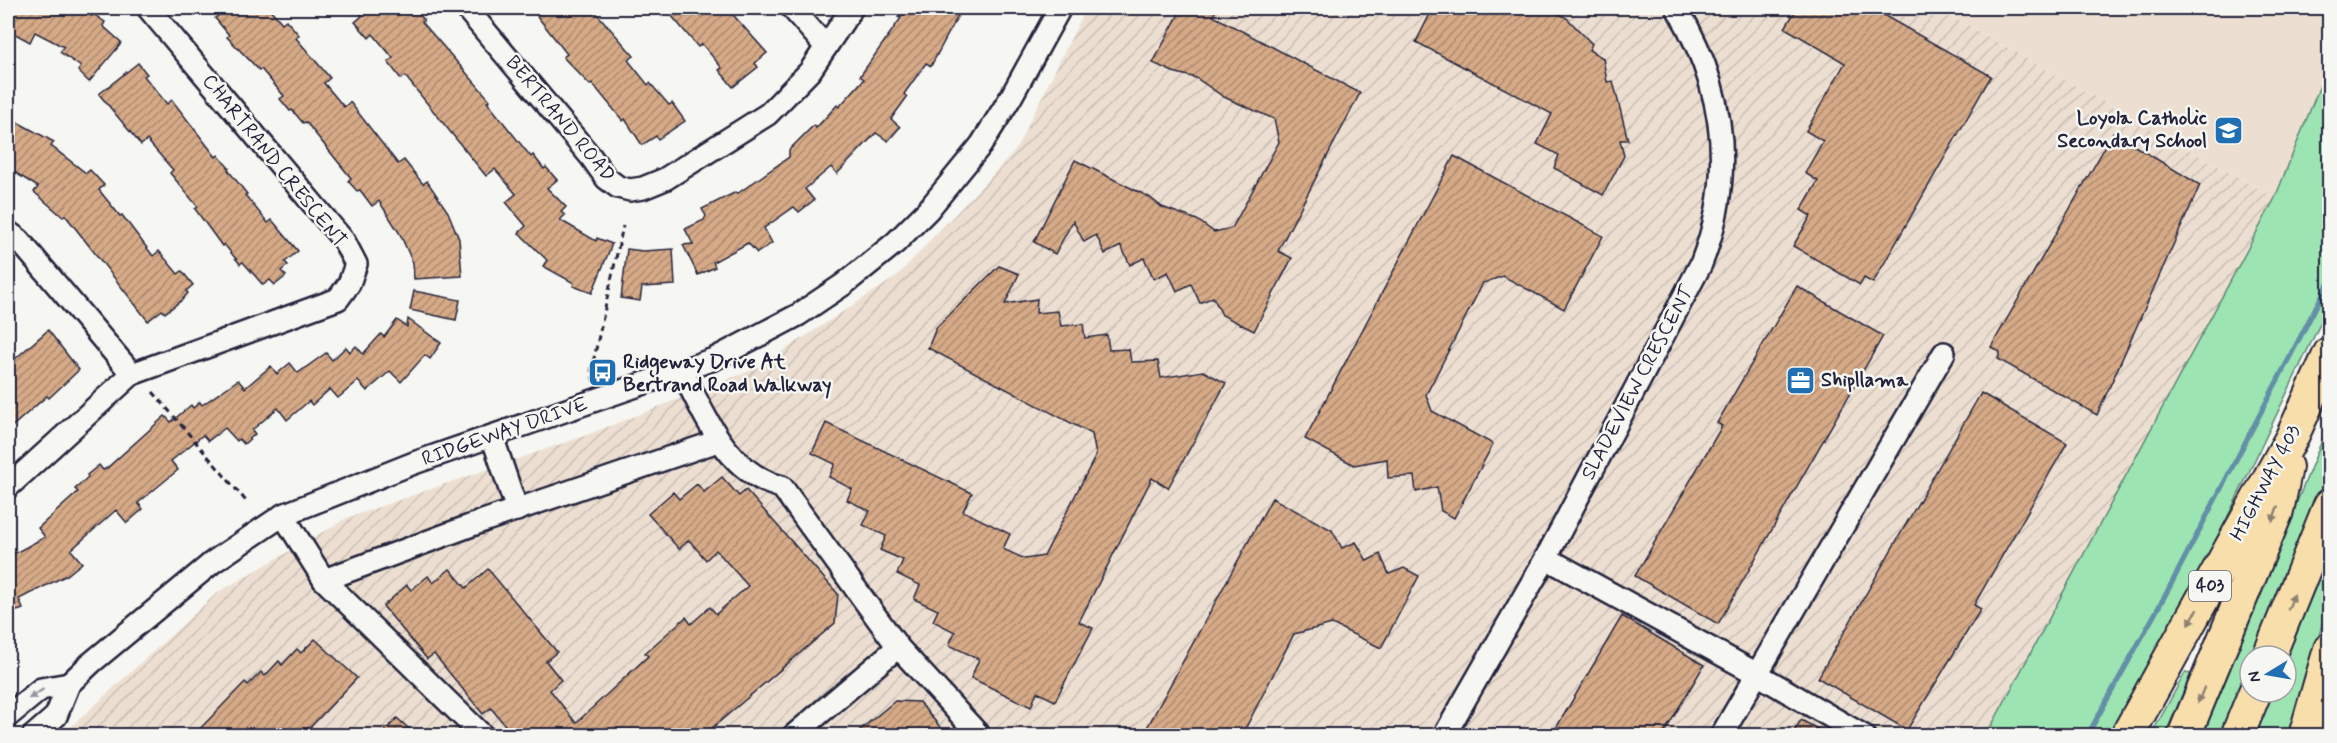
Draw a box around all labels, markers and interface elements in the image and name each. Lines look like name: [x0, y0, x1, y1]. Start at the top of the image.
street label: BERTRAND ROAD: [499, 50, 621, 188]
street label: CHARTRAND CRESCENT: [195, 68, 353, 254]
place label: Loyola Catholic Secondary School: [2057, 105, 2207, 155]
school or university icon: Loyola Catholic Secondary School: [2212, 114, 2244, 146]
street label: SLADEVIEW CRESCENT: [1575, 280, 1701, 485]
place label: Ridgeway Drive At Bertrand Road Walkway: [623, 349, 831, 399]
bus stop icon: Ridgeway Drive At Bertrand Road Walkway: [586, 357, 618, 389]
office icon: Shipllama: [1784, 364, 1816, 396]
place label: Shipllama: [1821, 367, 1909, 394]
street label: RIDGEWAY DRIVE: [418, 391, 592, 473]
street label: HIGHWAY 403: [2224, 420, 2308, 546]
one-way arrow: [2270, 505, 2280, 523]
road number: 403: [2189, 571, 2231, 601]
one-way arrow: [2286, 592, 2296, 610]
one-way arrow: [2188, 608, 2198, 625]
north arrow: [2238, 644, 2298, 704]
text: N: [2243, 669, 2266, 684]
one-way arrow: [2196, 686, 2206, 704]
one-way arrow: [27, 689, 44, 700]

